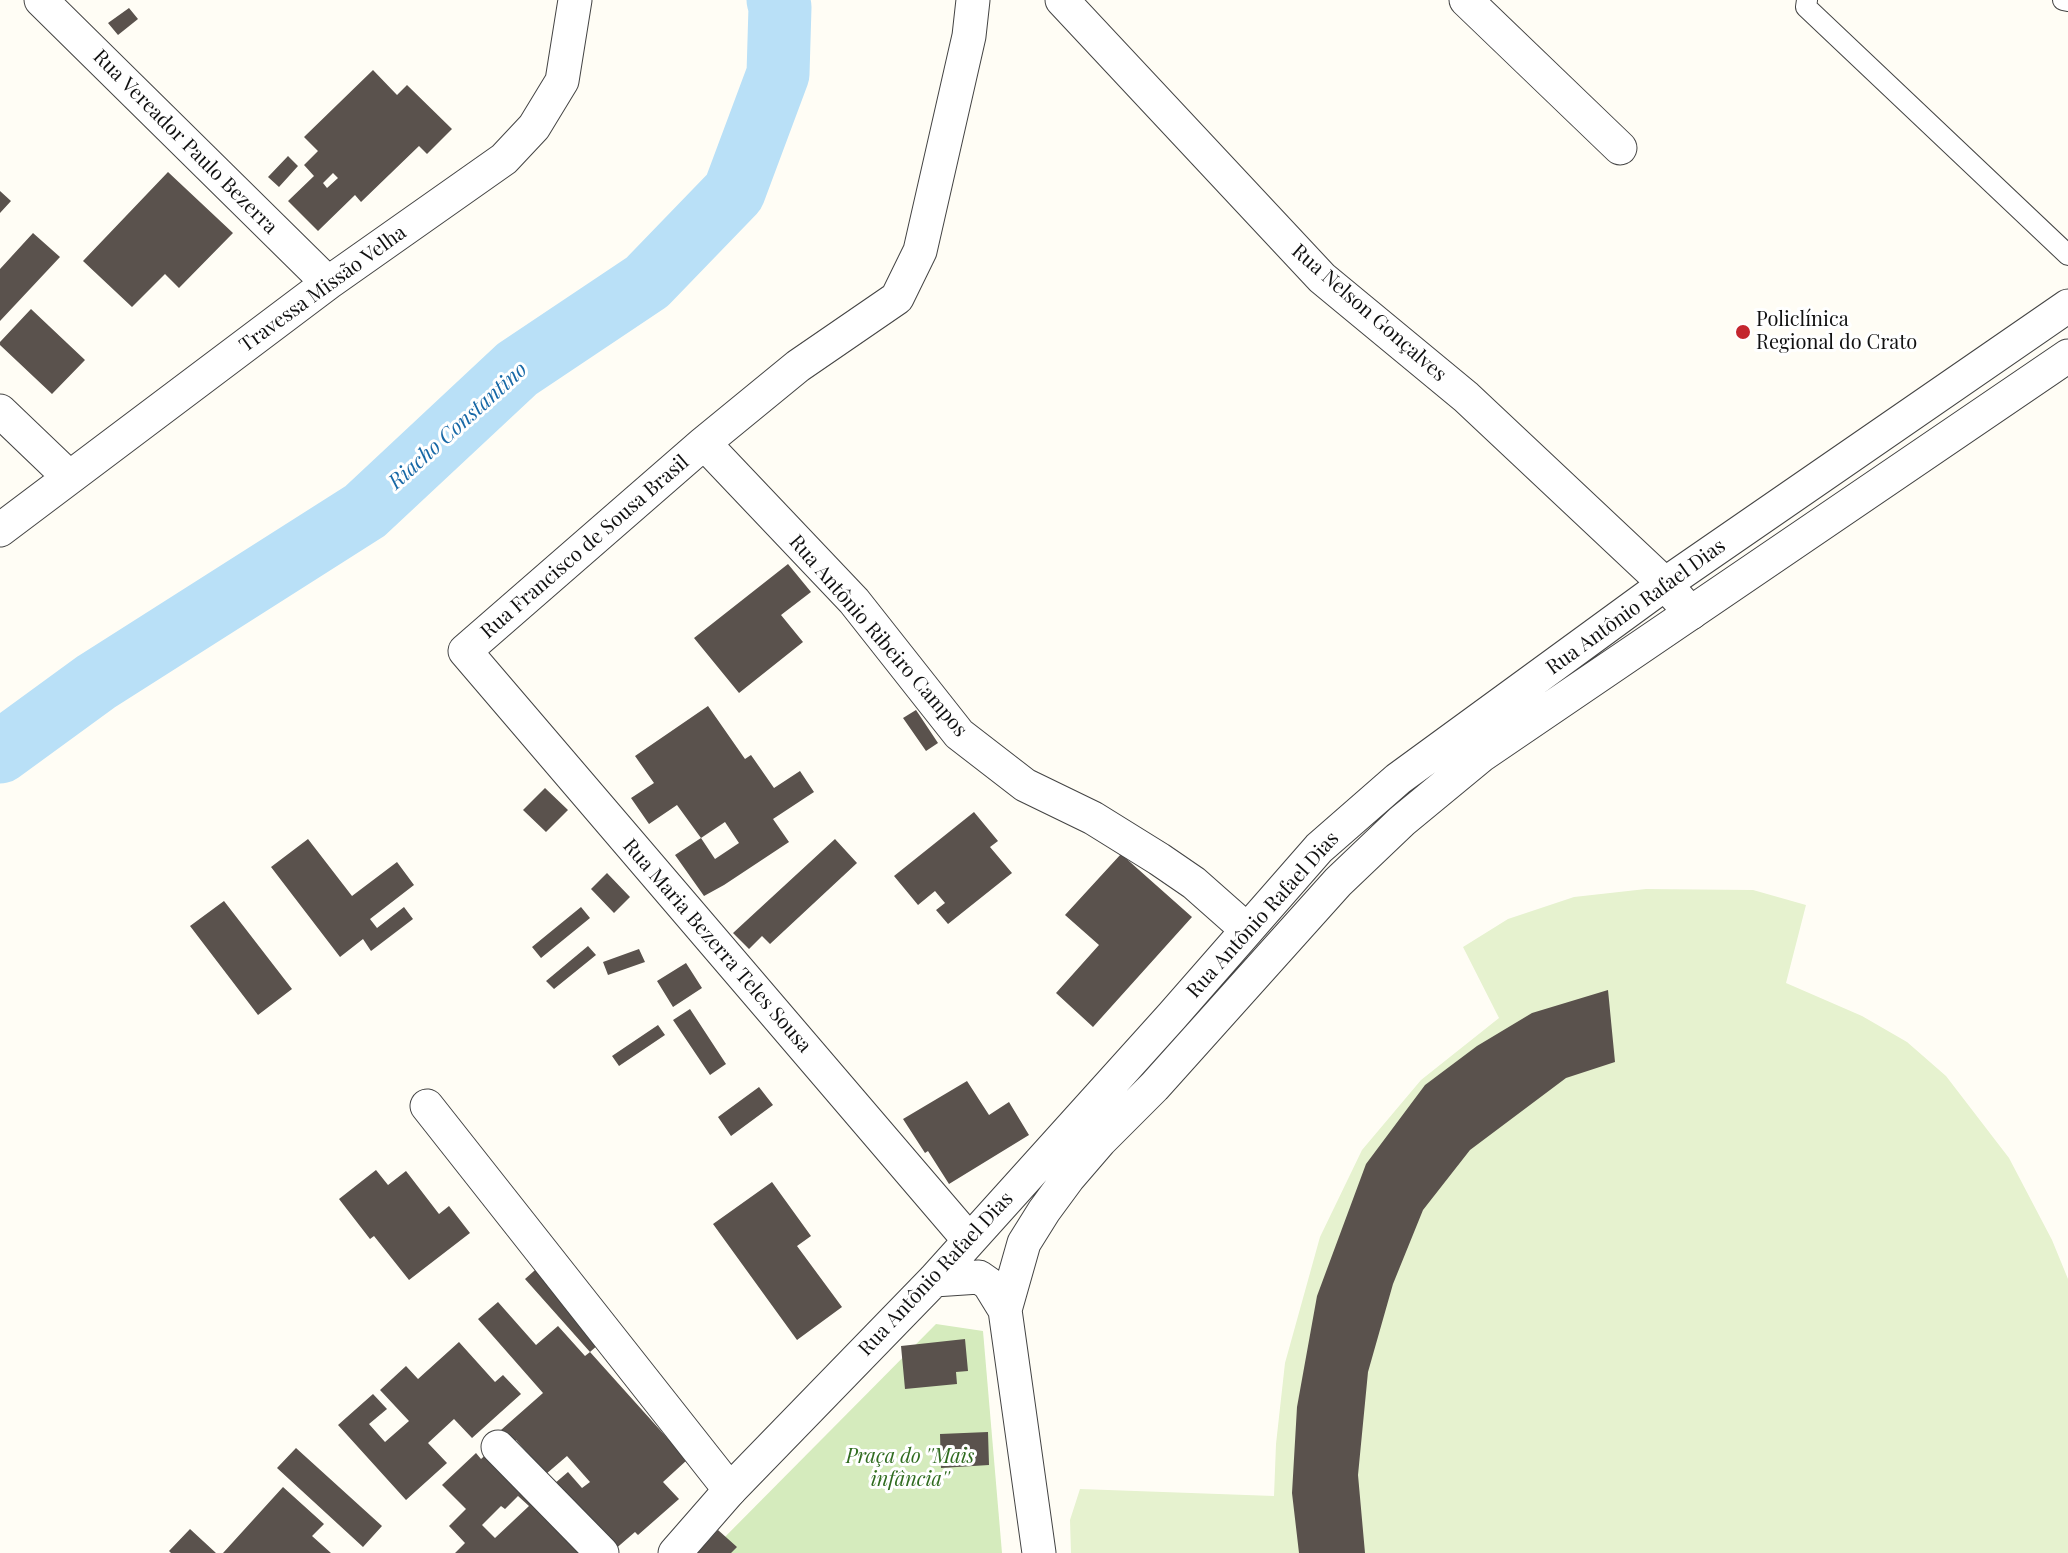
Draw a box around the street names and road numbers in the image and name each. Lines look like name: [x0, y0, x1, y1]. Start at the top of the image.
street label: Rua Vereador Paulo Bezerra: [88, 45, 282, 239]
street label: Travessa Missão Velha: [235, 221, 411, 357]
street label: Rua Nelson Gonçalves: [1287, 239, 1451, 387]
street label: Rua Francisco de Sousa Brasil: [476, 450, 694, 644]
street label: Rua Antônio Ribeiro Campos: [784, 530, 972, 742]
street label: Rua Antônio Rafael Dias: [1542, 534, 1730, 680]
street label: Rua Antônio Rafael Dias: [1182, 827, 1344, 1003]
street label: Rua Maria Bezerra Teles Sousa: [618, 834, 816, 1058]
street label: Rua Antônio Rafael Dias: [854, 1187, 1018, 1361]

